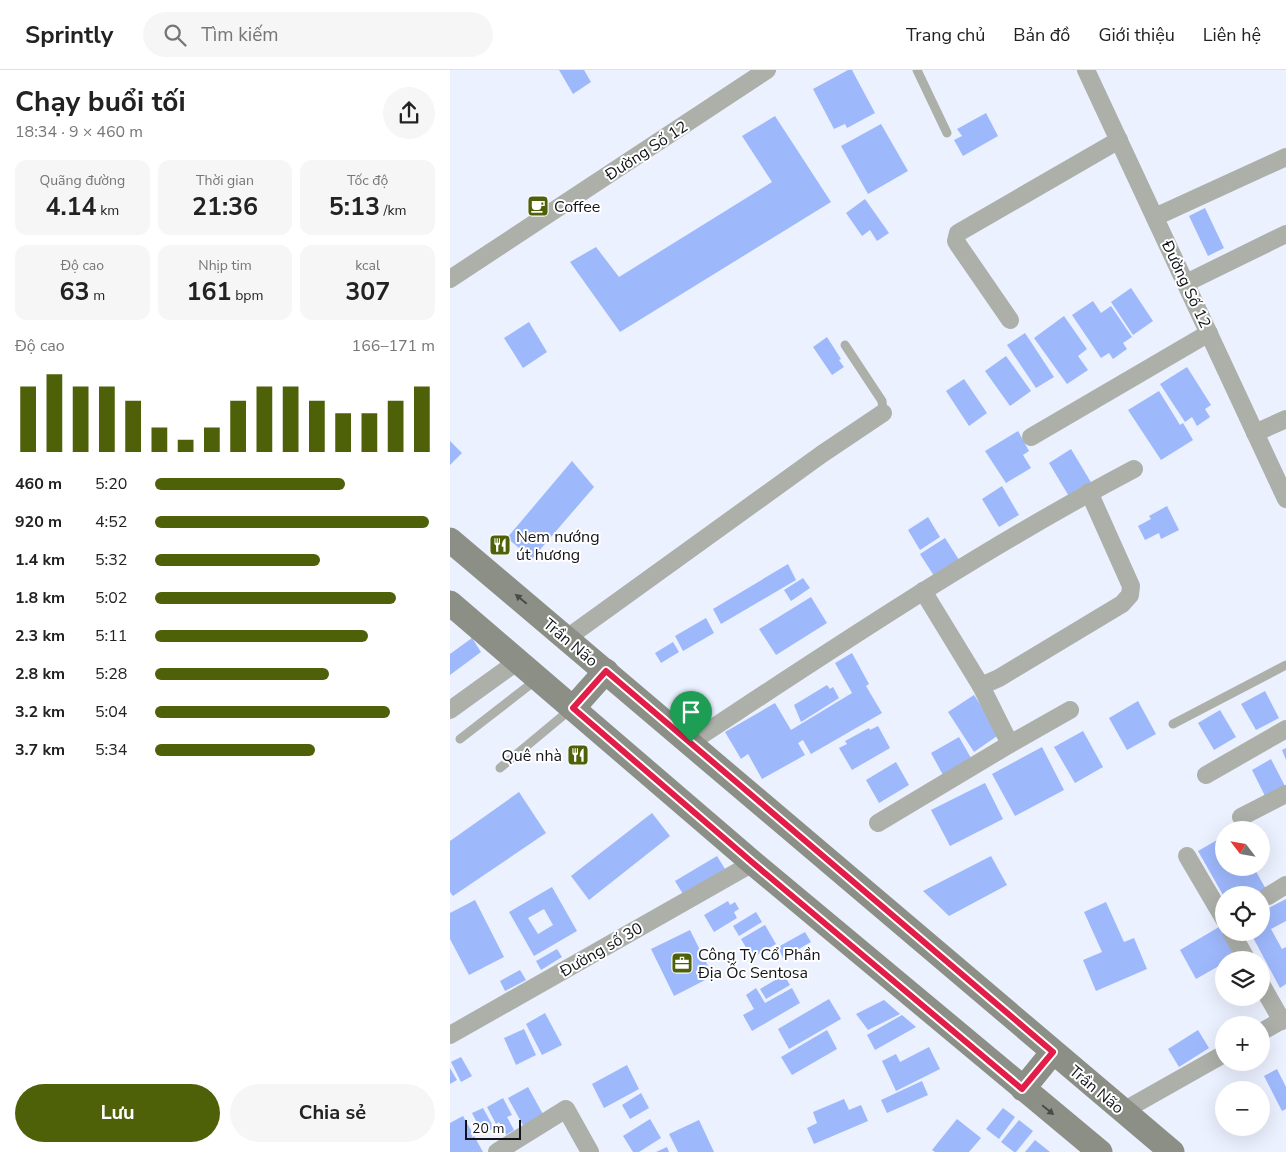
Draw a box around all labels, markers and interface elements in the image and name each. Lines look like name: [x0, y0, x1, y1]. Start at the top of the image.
search box: [143, 12, 493, 57]
text: Sprintly: [25, 19, 113, 51]
icon: search: [161, 21, 189, 49]
text: Tìm kiếm: [201, 22, 279, 48]
text: Trang chủ: [906, 23, 985, 47]
text: Bản đồ: [1013, 23, 1070, 47]
text: Giới thiệu: [1098, 23, 1175, 47]
text: Liên hệ: [1203, 23, 1261, 47]
text: Chạy buổi tối: [15, 83, 186, 121]
button: share: [383, 87, 435, 139]
street label: Đường Số 12: [600, 116, 692, 186]
text: 18:34 · 9 × 460 m: [15, 121, 143, 143]
text: Quãng đường: [39, 171, 125, 190]
text: Thời gian: [196, 171, 254, 190]
text: Tốc độ: [347, 171, 388, 190]
text: 4.14: [45, 190, 97, 224]
text: 21:36: [192, 190, 258, 224]
text: 5:13: [329, 190, 380, 224]
cafe icon: Coffee: [526, 194, 550, 218]
place label: Coffee: [554, 196, 600, 218]
text: km: [97, 201, 119, 220]
text: /km: [380, 201, 407, 220]
street label: Đường Số 12: [1156, 236, 1216, 332]
text: Độ cao: [61, 256, 104, 275]
text: Nhịp tim: [198, 256, 252, 275]
text: kcal: [355, 256, 380, 275]
text: 63: [60, 275, 90, 309]
text: 161: [187, 275, 232, 309]
text: 307: [345, 275, 390, 309]
text: m: [90, 286, 105, 305]
text: bpm: [232, 286, 263, 305]
text: Độ cao: [15, 335, 65, 357]
text: 166–171 m: [352, 335, 435, 357]
text: 460 m: [15, 473, 62, 495]
text: 5:20: [95, 473, 127, 495]
text: 920 m: [15, 511, 62, 533]
text: 4:52: [95, 511, 127, 533]
place label: Nem nướng út hương: [516, 526, 600, 566]
restaurant icon: Nem nướng út hương: [488, 533, 512, 557]
text: 1.4 km: [15, 549, 65, 571]
text: 5:32: [95, 549, 127, 571]
text: 1.8 km: [15, 587, 65, 609]
text: 5:02: [95, 587, 127, 609]
one-way arrow: [515, 594, 528, 605]
street label: Trần Não: [538, 613, 602, 672]
text: 2.3 km: [15, 625, 65, 647]
text: 5:11: [95, 625, 127, 647]
text: 2.8 km: [15, 663, 65, 685]
text: 5:28: [95, 663, 127, 685]
pin: [670, 691, 712, 742]
icon: arrive: [677, 698, 705, 726]
text: 3.2 km: [15, 701, 65, 723]
text: 5:04: [95, 701, 127, 723]
text: 3.7 km: [15, 739, 65, 761]
text: 5:34: [95, 739, 127, 761]
restaurant icon: Quê nhà: [566, 743, 590, 767]
place label: Quê nhà: [501, 745, 562, 767]
north arrow: [1215, 821, 1270, 876]
map controls: [1215, 821, 1270, 1136]
button: locate: [1215, 886, 1270, 941]
street label: Đường số 30: [555, 917, 647, 983]
place label: Công Ty Cổ Phần Địa Ốc Sentosa: [697, 944, 821, 984]
office icon: Công Ty Cổ Phần Địa Ốc Sentosa: [670, 951, 694, 975]
button: layers: [1215, 951, 1270, 1006]
button: +: [1215, 1016, 1270, 1071]
street label: Trần Não: [1064, 1060, 1128, 1119]
button: −: [1215, 1081, 1270, 1136]
button: Lưu: [15, 1084, 220, 1142]
button: Chia sẻ: [230, 1084, 435, 1142]
one-way arrow: [1041, 1104, 1054, 1115]
scale bar: [465, 1117, 521, 1140]
text: 20 m: [472, 1119, 504, 1138]

